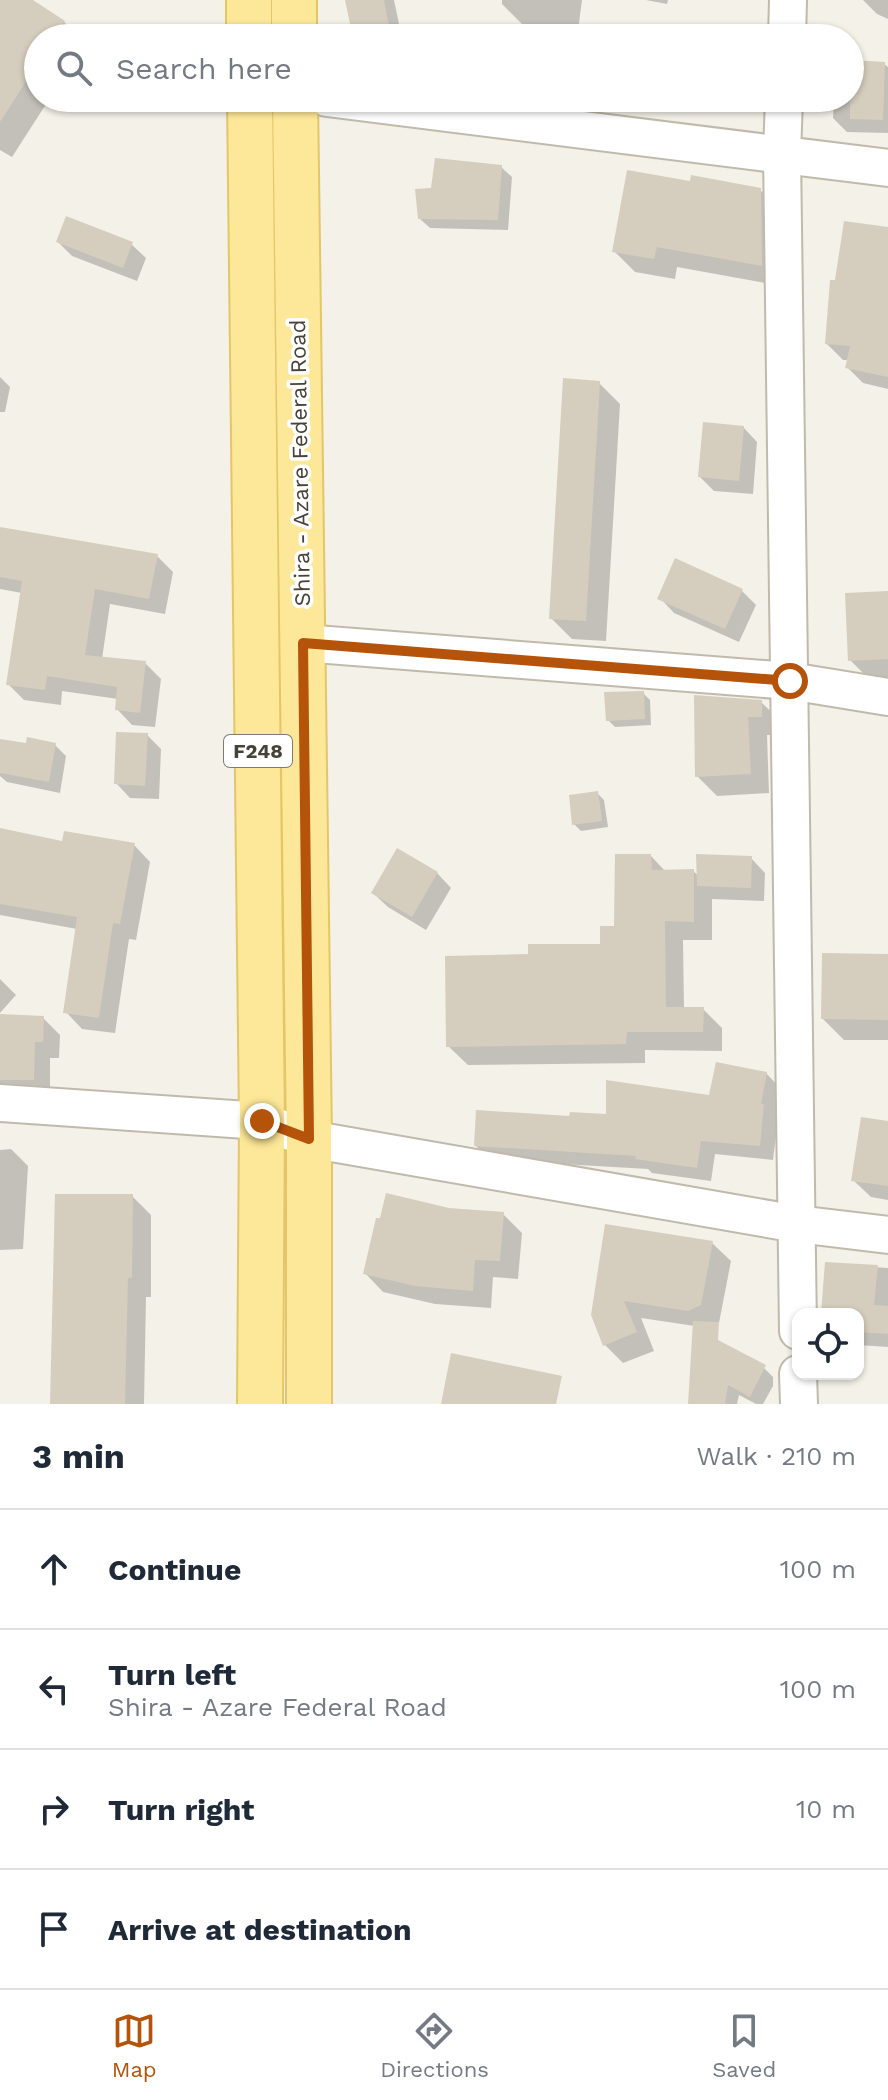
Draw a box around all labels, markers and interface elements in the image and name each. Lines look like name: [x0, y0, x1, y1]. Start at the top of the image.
search box: [24, 24, 864, 112]
icon: search: [52, 46, 96, 90]
text: Search here: [116, 51, 292, 86]
street label: Shira - Azare Federal Road: [285, 319, 315, 607]
route start: [772, 663, 808, 699]
road number: F248: [224, 735, 292, 767]
route end: [244, 1103, 280, 1139]
map controls: [792, 1308, 864, 1380]
button: locate: [792, 1308, 864, 1380]
text: 3 min: [32, 1436, 125, 1476]
text: Walk · 210 m: [696, 1441, 856, 1471]
icon: ahead: [32, 1547, 76, 1591]
text: Continue: [108, 1552, 241, 1587]
text: 100 m: [780, 1554, 856, 1584]
text: Turn left: [108, 1657, 236, 1692]
icon: left: [32, 1667, 76, 1711]
text: 100 m: [780, 1674, 856, 1704]
text: Shira - Azare Federal Road: [108, 1692, 447, 1722]
icon: right: [32, 1787, 76, 1831]
text: Turn right: [108, 1792, 254, 1827]
text: 10 m: [796, 1794, 856, 1824]
icon: arrive: [32, 1907, 76, 1951]
text: Arrive at destination: [108, 1912, 412, 1947]
tab: Map: [112, 2009, 157, 2082]
tab: Directions: [380, 2009, 489, 2082]
tab: Saved: [712, 2009, 776, 2082]

